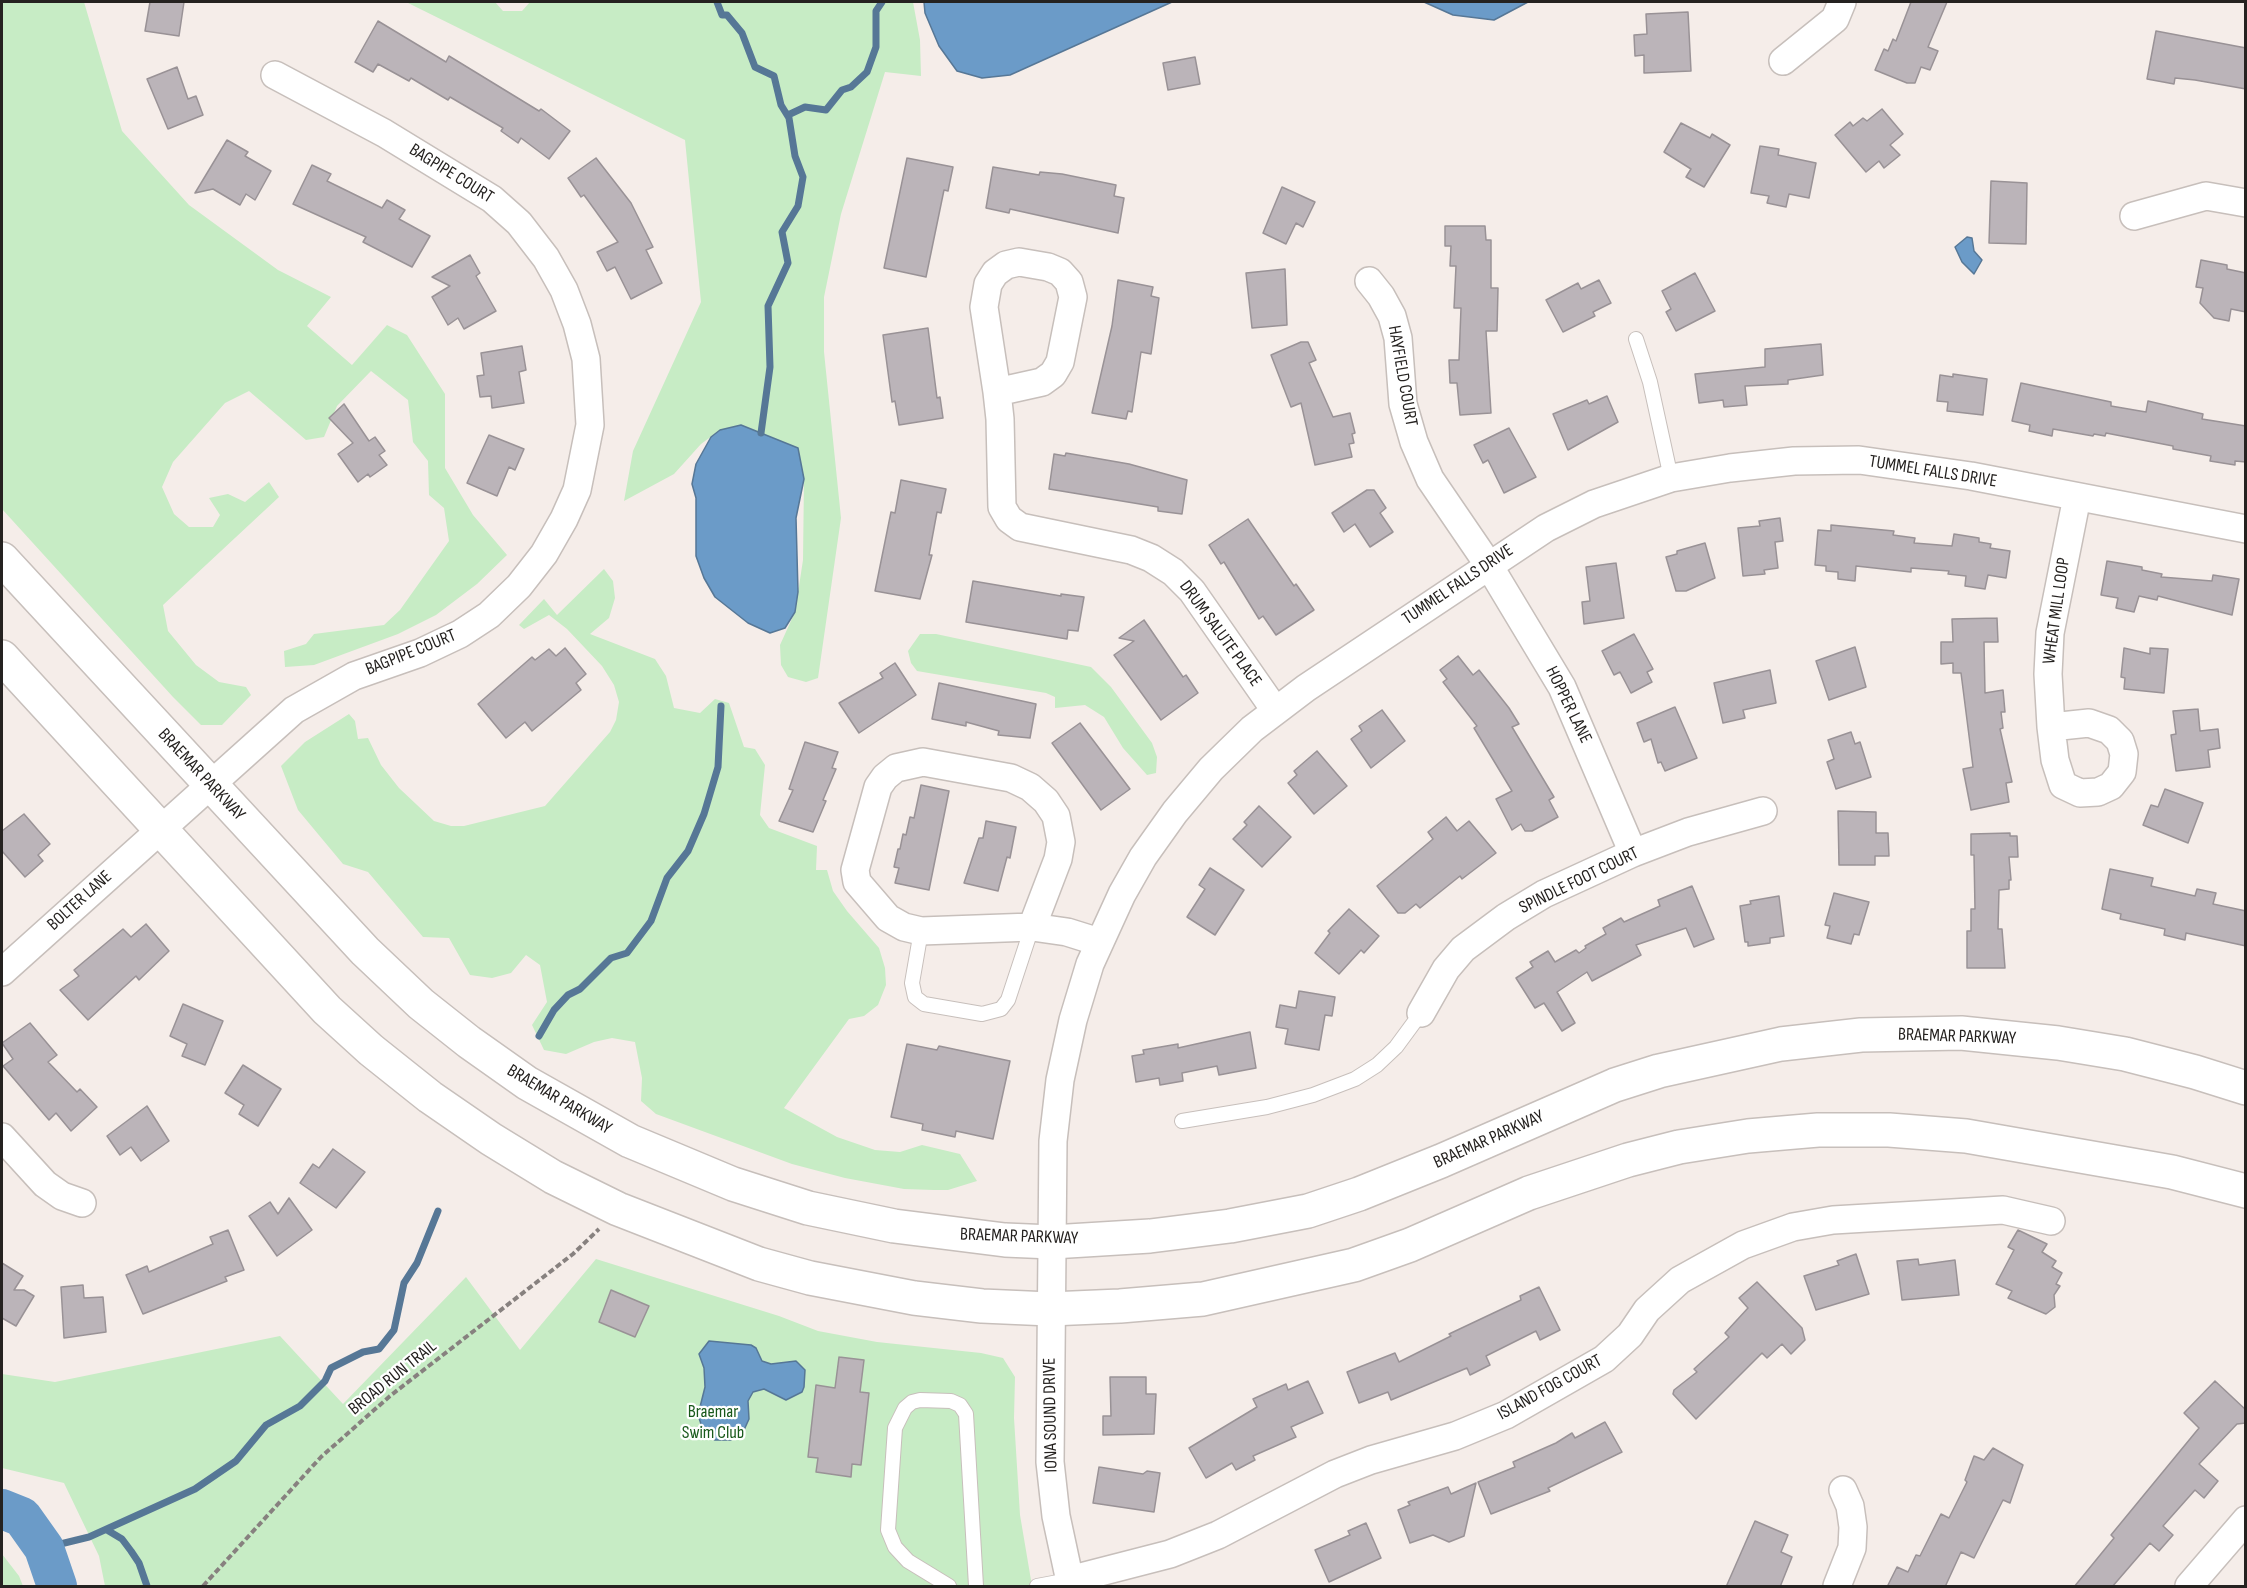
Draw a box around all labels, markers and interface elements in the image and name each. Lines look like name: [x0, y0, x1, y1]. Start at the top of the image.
street label: BAGPIPE COURT: [405, 140, 497, 208]
street label: HAYFIELD COURT: [1383, 324, 1421, 428]
street label: TUMMEL FALLS DRIVE: [1868, 451, 1998, 493]
street label: TUMMEL FALLS DRIVE: [1398, 540, 1518, 630]
street label: WHEAT MILL LOOP: [2039, 556, 2075, 666]
street label: DRUM SALUTE PLACE: [1174, 577, 1266, 691]
street label: BAGPIPE COURT: [363, 625, 459, 681]
street label: HOPPER LANE: [1540, 663, 1596, 747]
street label: BRAEMAR PARKWAY: [153, 724, 249, 826]
street label: SPINDLE FOOT COURT: [1516, 843, 1642, 919]
street label: BOLTER LANE: [43, 866, 117, 936]
street label: BRAEMAR PARKWAY: [1898, 1024, 2016, 1050]
street label: BRAEMAR PARKWAY: [503, 1060, 615, 1140]
street label: BRAEMAR PARKWAY: [1431, 1106, 1547, 1174]
street label: BRAEMAR PARKWAY: [960, 1224, 1078, 1250]
street label: BROAD RUN TRAIL: [345, 1336, 441, 1420]
street label: ISLAND FOG COURT: [1494, 1350, 1606, 1426]
street label: IONA SOUND DRIVE: [1039, 1357, 1063, 1473]
park label: Braemar Swim Club: [682, 1401, 744, 1444]

